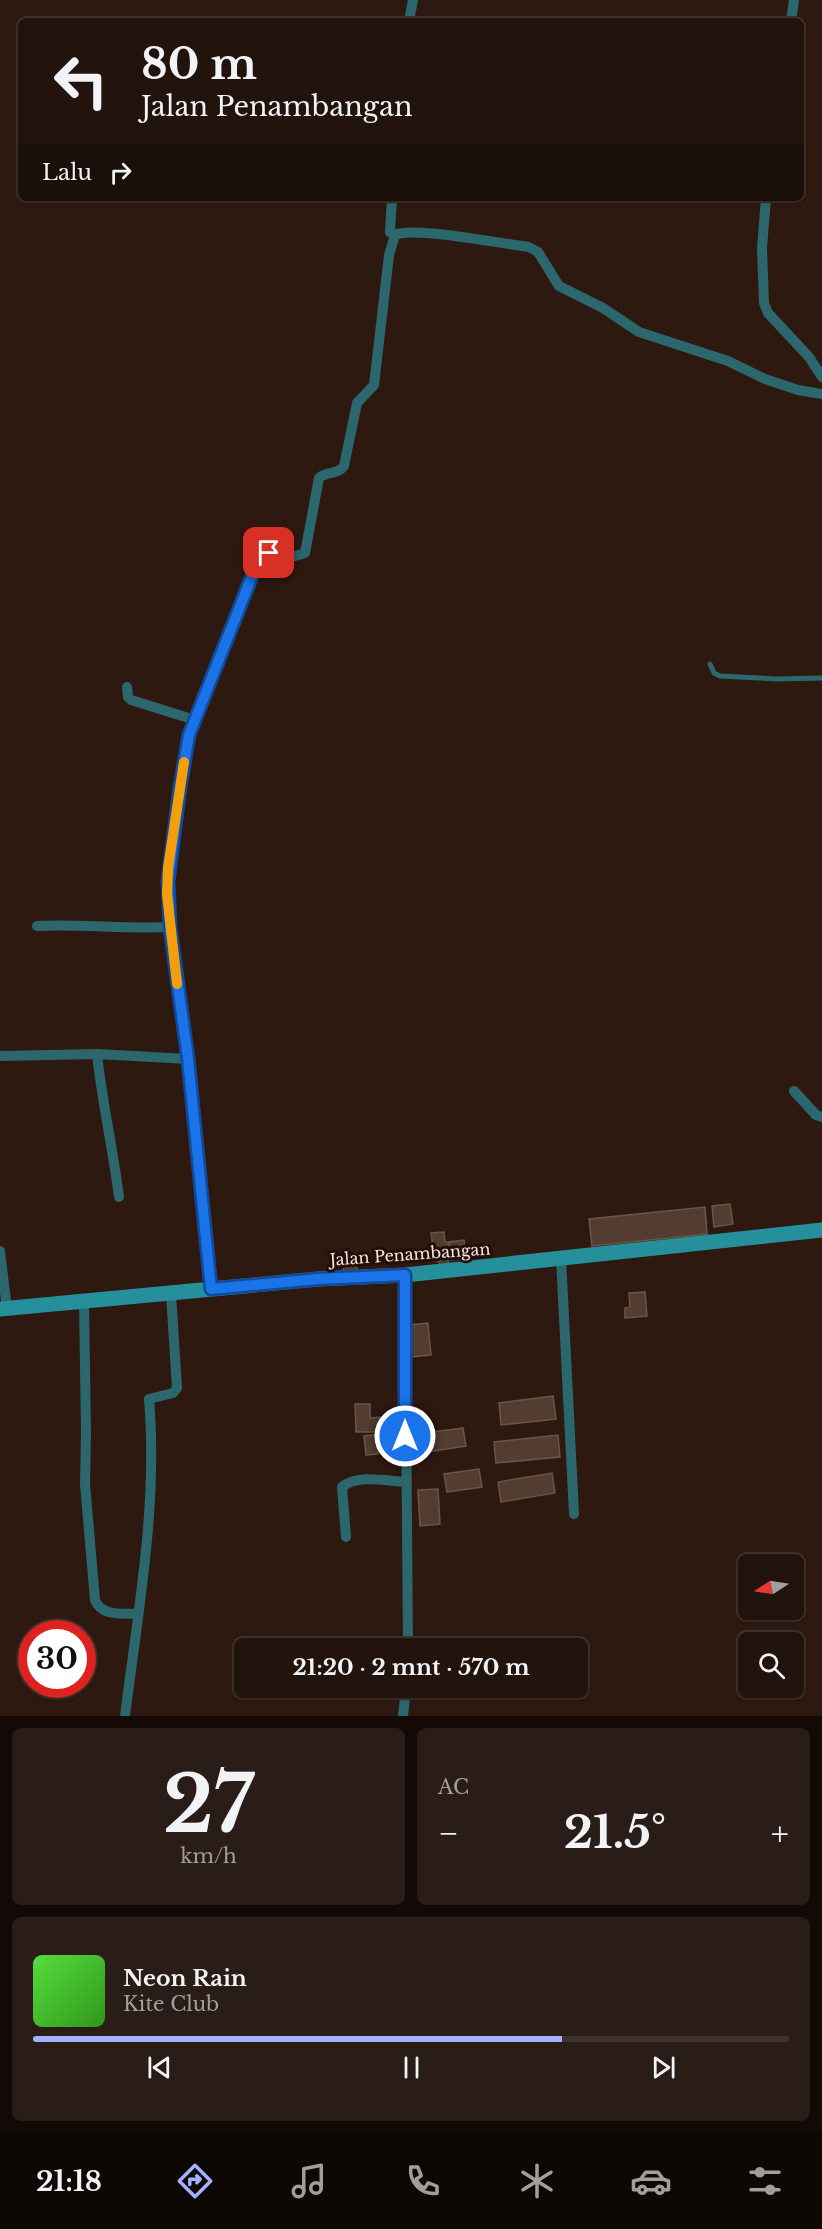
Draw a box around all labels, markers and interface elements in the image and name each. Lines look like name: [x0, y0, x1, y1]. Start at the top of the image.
text: 80 m: [141, 38, 257, 90]
icon: left: [42, 42, 120, 120]
text: Jalan Penambangan: [141, 90, 413, 123]
icon: right: [104, 156, 137, 189]
text: Lalu: [42, 159, 92, 186]
pin: [243, 527, 294, 578]
icon: arrive: [252, 536, 285, 569]
street label: Jalan Penambangan: [327, 1238, 491, 1270]
position arrow: [373, 1404, 437, 1468]
north arrow: [738, 1554, 804, 1620]
map controls: [738, 1554, 804, 1698]
speed limit sign: 30: [18, 1620, 96, 1698]
button: search: [738, 1632, 804, 1698]
text: 21:20 · 2 mnt · 570 m: [292, 1654, 530, 1681]
text: 27: [163, 1756, 254, 1853]
text: AC: [438, 1775, 469, 1799]
text: 21.5°: [564, 1804, 666, 1860]
text: −: [438, 1813, 459, 1854]
text: +: [771, 1813, 789, 1854]
text: km/h: [180, 1844, 237, 1868]
text: Neon Rain: [123, 1965, 247, 1992]
text: Kite Club: [123, 1992, 219, 2016]
icon: previous: [143, 2051, 176, 2084]
icon: pause: [395, 2051, 428, 2084]
icon: next: [647, 2051, 680, 2084]
icon: directions: [174, 2160, 216, 2202]
icon: music: [288, 2160, 330, 2202]
icon: phone: [402, 2160, 444, 2202]
icon: climate: [516, 2160, 558, 2202]
icon: car: [630, 2160, 672, 2202]
icon: filters: [744, 2160, 786, 2202]
text: 21:18: [36, 2165, 102, 2198]

